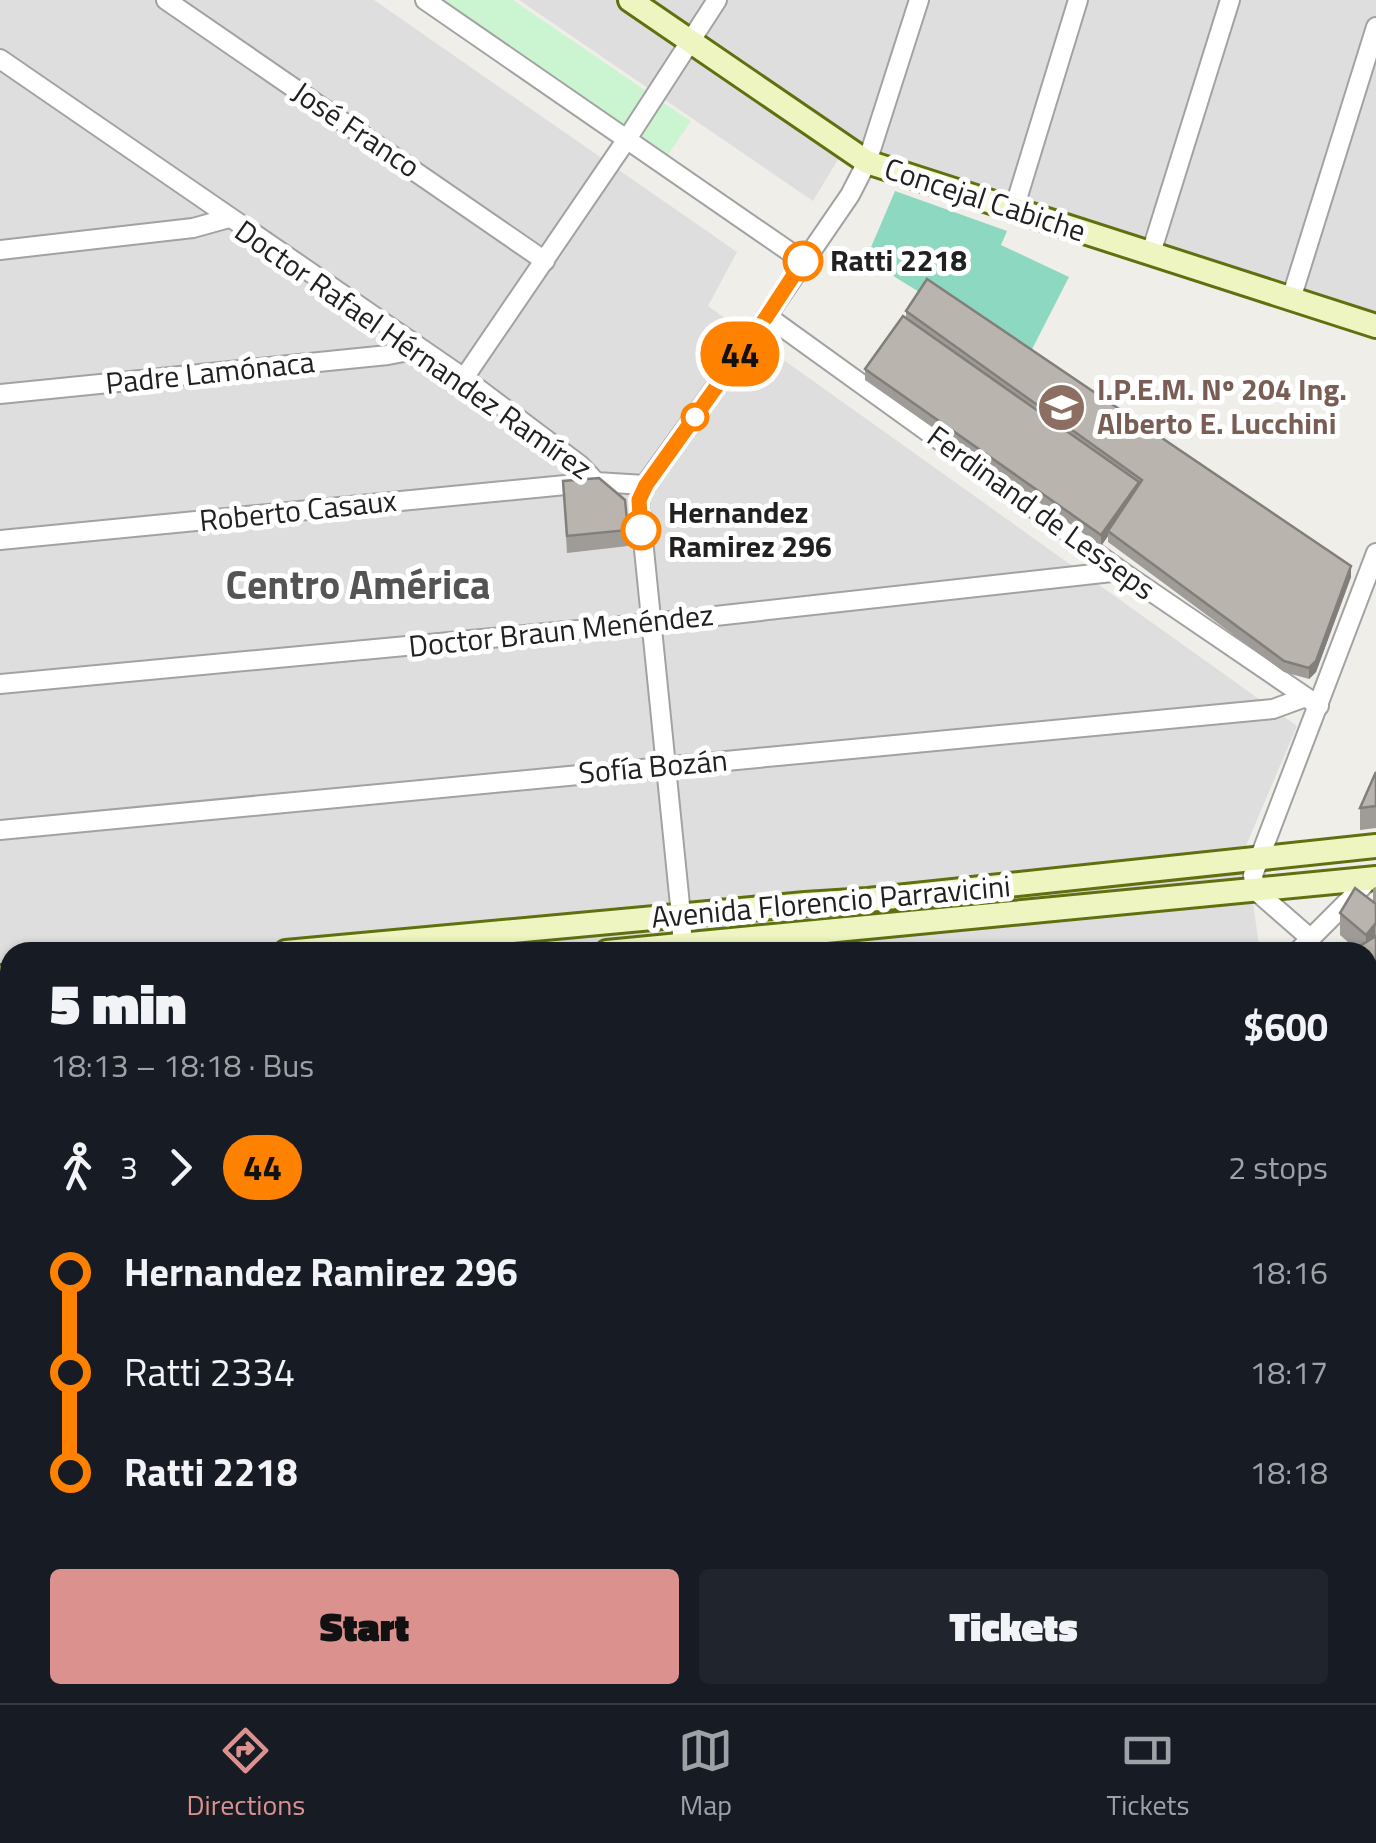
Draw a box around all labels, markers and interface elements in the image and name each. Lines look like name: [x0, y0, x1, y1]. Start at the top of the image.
street label: José Franco: [283, 69, 430, 189]
street label: Concejal Cabiche: [879, 145, 1092, 253]
street label: Doctor Rafael Hérnandez Ramírez: [226, 208, 602, 490]
place label: Ratti 2218: [830, 237, 967, 283]
marker: Ratti 2218: [784, 242, 822, 280]
line badge: 44: [695, 322, 785, 386]
text: 44: [720, 327, 760, 381]
street label: Padre Lamónaca: [103, 338, 317, 406]
place label: I.P.E.M. Nº 204 Ing. Alberto E. Lucchini: [1097, 366, 1347, 446]
school or university icon: I.P.E.M. Nº 204 Ing. Alberto E. Lucchini: [1036, 381, 1088, 433]
unlabelled marker: [682, 404, 708, 430]
street label: Ferdinand de Lesseps: [918, 414, 1165, 611]
street label: Roberto Casaux: [197, 477, 399, 543]
place label: Hernandez Ramirez 296: [668, 489, 832, 569]
marker: Hernandez Ramirez 296: [622, 511, 660, 549]
district label: Centro América: [226, 554, 490, 615]
street label: Doctor Braun Menéndez: [406, 591, 716, 669]
street label: Sofía Bozán: [577, 737, 729, 795]
street label: Avenida Florencio Parravicini: [649, 862, 1012, 940]
text: 5 min: [50, 962, 187, 1045]
text: $600: [1243, 998, 1328, 1056]
text: 18:13 – 18:18 · Bus: [50, 1041, 314, 1089]
icon: walk: [50, 1140, 105, 1195]
icon: forward: [153, 1140, 208, 1195]
text: 44: [243, 1140, 282, 1194]
text: 3: [120, 1143, 138, 1191]
text: 2 stops: [1228, 1143, 1328, 1191]
text: Hernandez Ramirez 296: [124, 1243, 518, 1301]
text: 18:16: [1249, 1248, 1328, 1296]
text: Ratti 2334: [124, 1343, 295, 1401]
text: 18:17: [1249, 1348, 1328, 1396]
text: Ratti 2218: [124, 1443, 298, 1501]
text: 18:18: [1249, 1448, 1328, 1496]
button: Start: [50, 1569, 679, 1684]
button: Tickets: [699, 1569, 1328, 1684]
tab: Directions: [187, 1723, 305, 1826]
tab: Map: [678, 1723, 733, 1826]
tab: Tickets: [1106, 1723, 1189, 1826]

